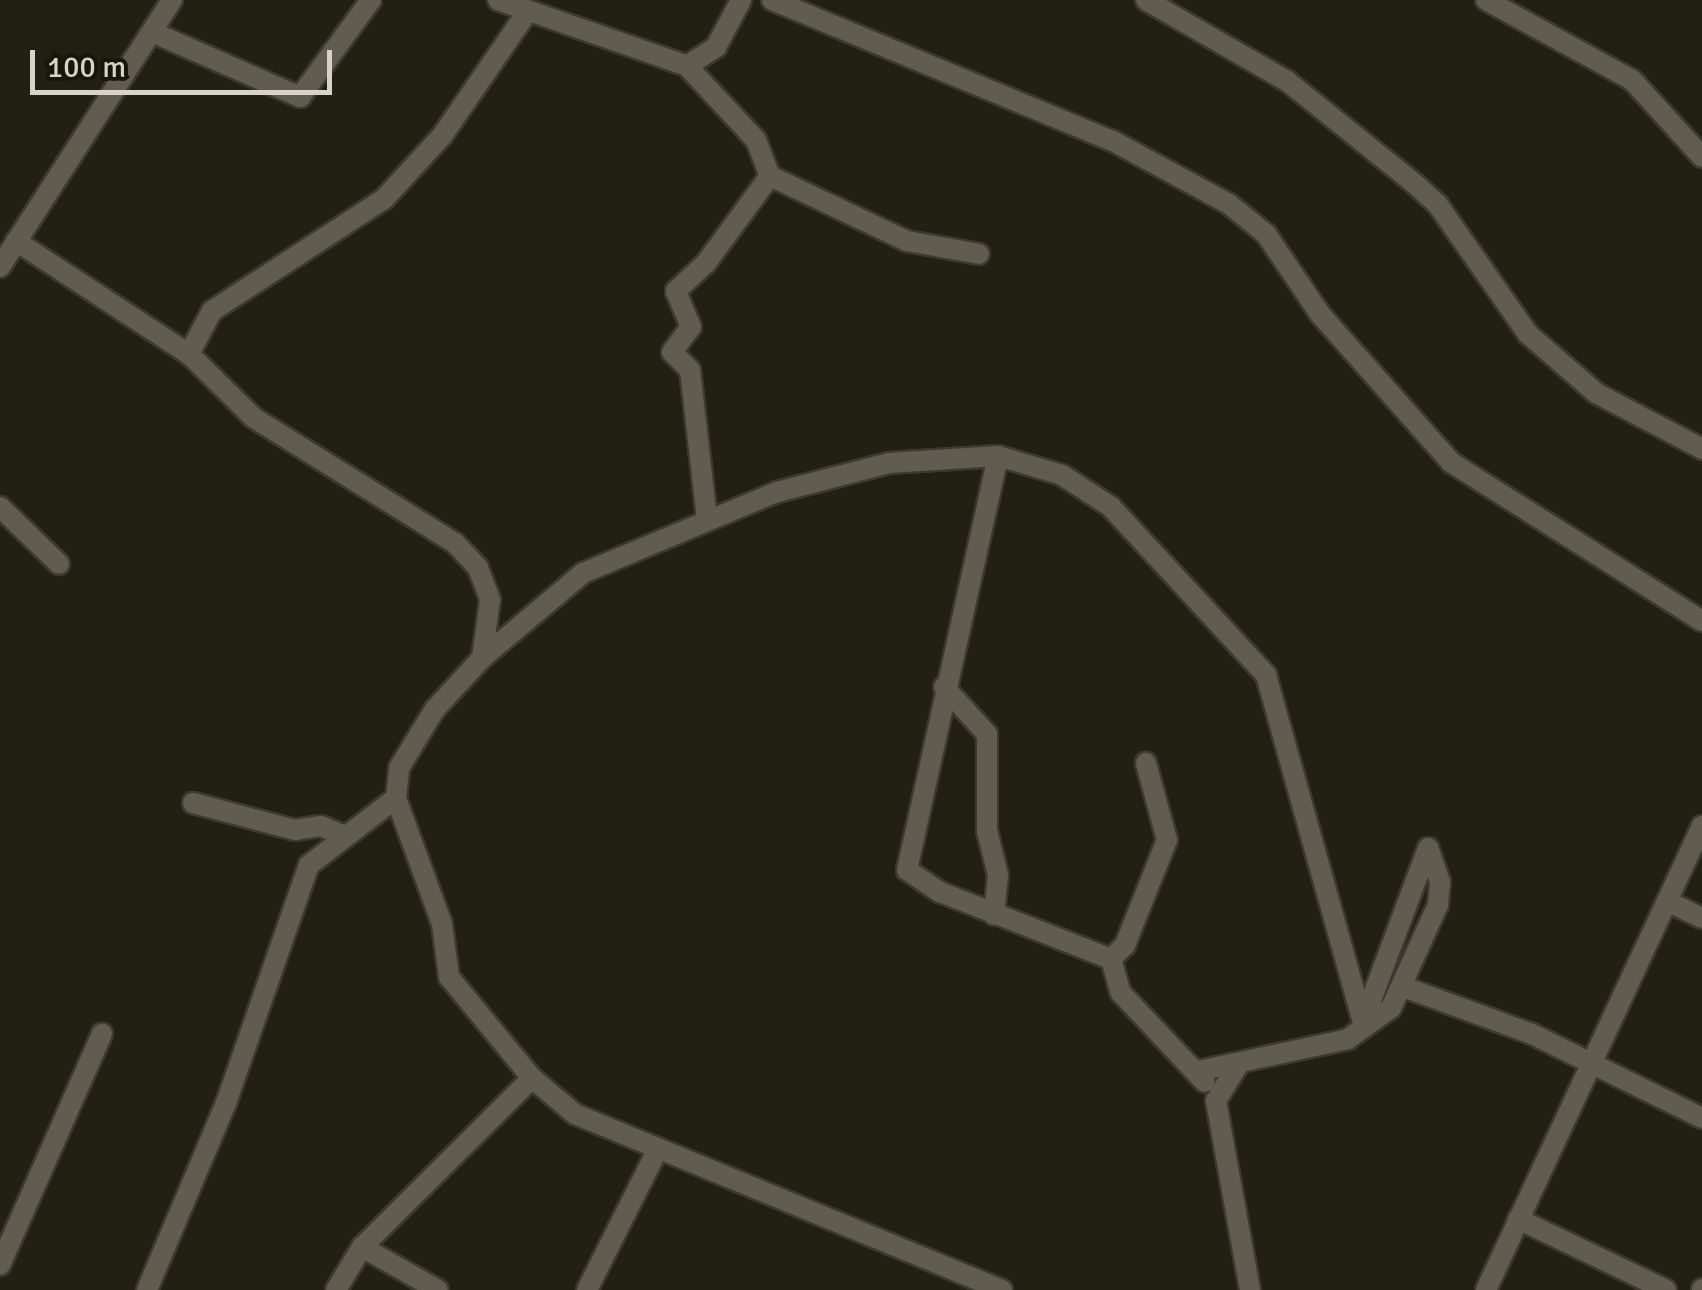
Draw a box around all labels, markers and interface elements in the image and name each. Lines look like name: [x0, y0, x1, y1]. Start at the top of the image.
scale bar: [35, 30, 338, 92]
text: 100 m: [47, 49, 126, 86]

